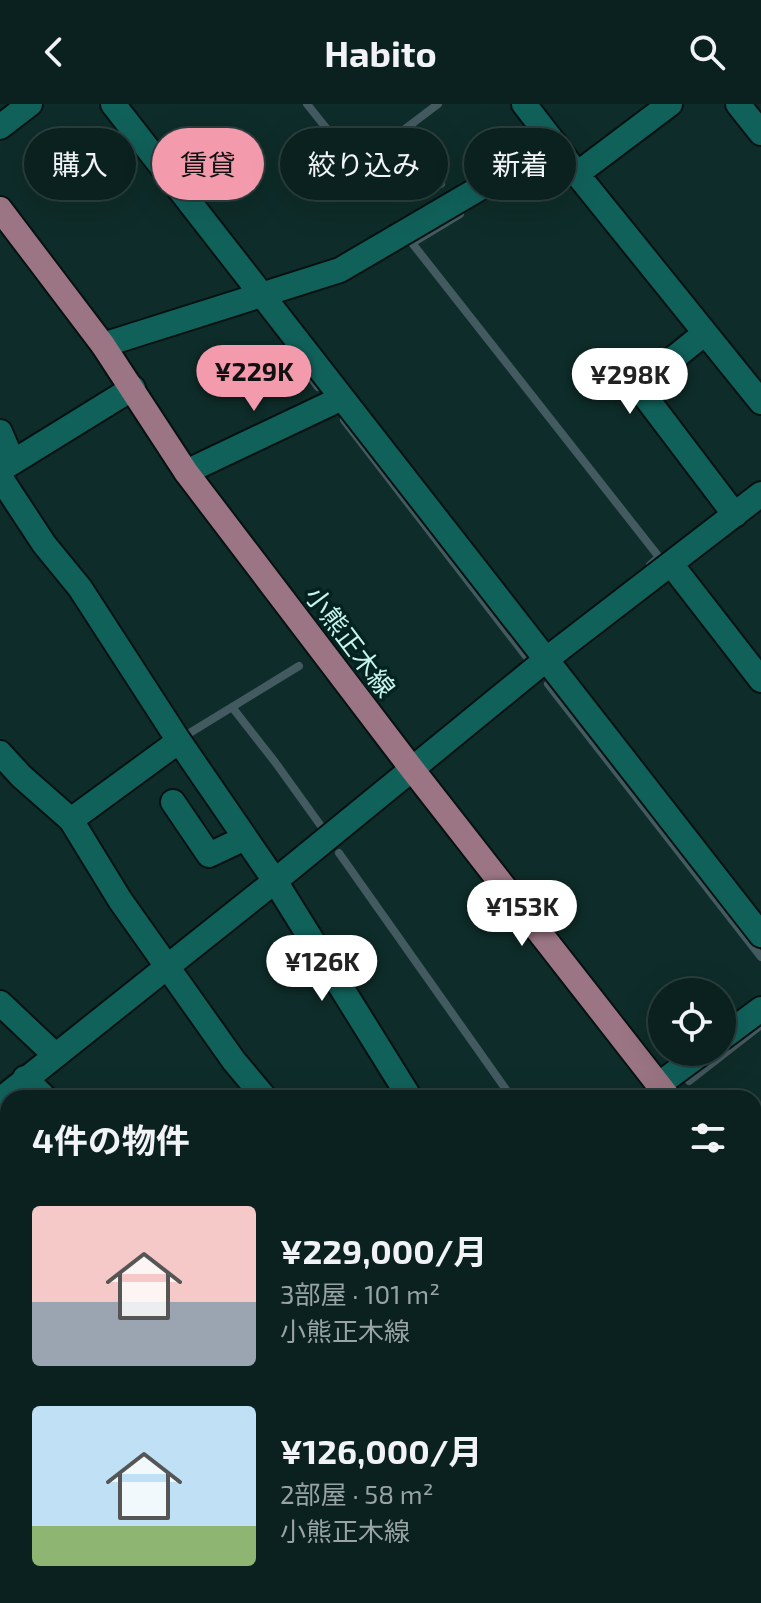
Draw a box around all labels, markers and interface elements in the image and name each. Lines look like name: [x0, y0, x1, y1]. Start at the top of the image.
icon: back: [32, 30, 76, 74]
icon: search: [685, 30, 729, 74]
text: Habito: [324, 31, 437, 74]
chip: 購入: [24, 128, 136, 200]
chip: 賃貸: [152, 128, 264, 200]
chip: 絞り込み: [280, 128, 448, 200]
chip: 新着: [464, 128, 576, 200]
pin: ¥229K: [198, 345, 310, 413]
pin: ¥298K: [574, 348, 686, 416]
text: ¥229K: [214, 355, 294, 386]
text: ¥298K: [590, 358, 670, 389]
street label: 小熊正木線: [299, 580, 403, 702]
pin: ¥153K: [466, 880, 578, 948]
text: ¥153K: [485, 890, 559, 921]
pin: ¥126K: [266, 935, 378, 1003]
text: ¥126K: [284, 945, 360, 976]
map controls: [648, 978, 736, 1066]
button: locate: [648, 978, 736, 1066]
icon: filters: [686, 1116, 730, 1160]
text: 4件の物件: [32, 1119, 190, 1160]
text: ¥229,000/月: [280, 1230, 488, 1271]
icon: home: [96, 1238, 192, 1334]
text: 3部屋 · 101 m²: [280, 1278, 440, 1309]
text: 小熊正木線: [280, 1315, 410, 1346]
text: ¥126,000/月: [280, 1430, 482, 1471]
icon: home: [96, 1438, 192, 1534]
text: 2部屋 · 58 m²: [280, 1478, 433, 1509]
text: 小熊正木線: [280, 1515, 410, 1546]

